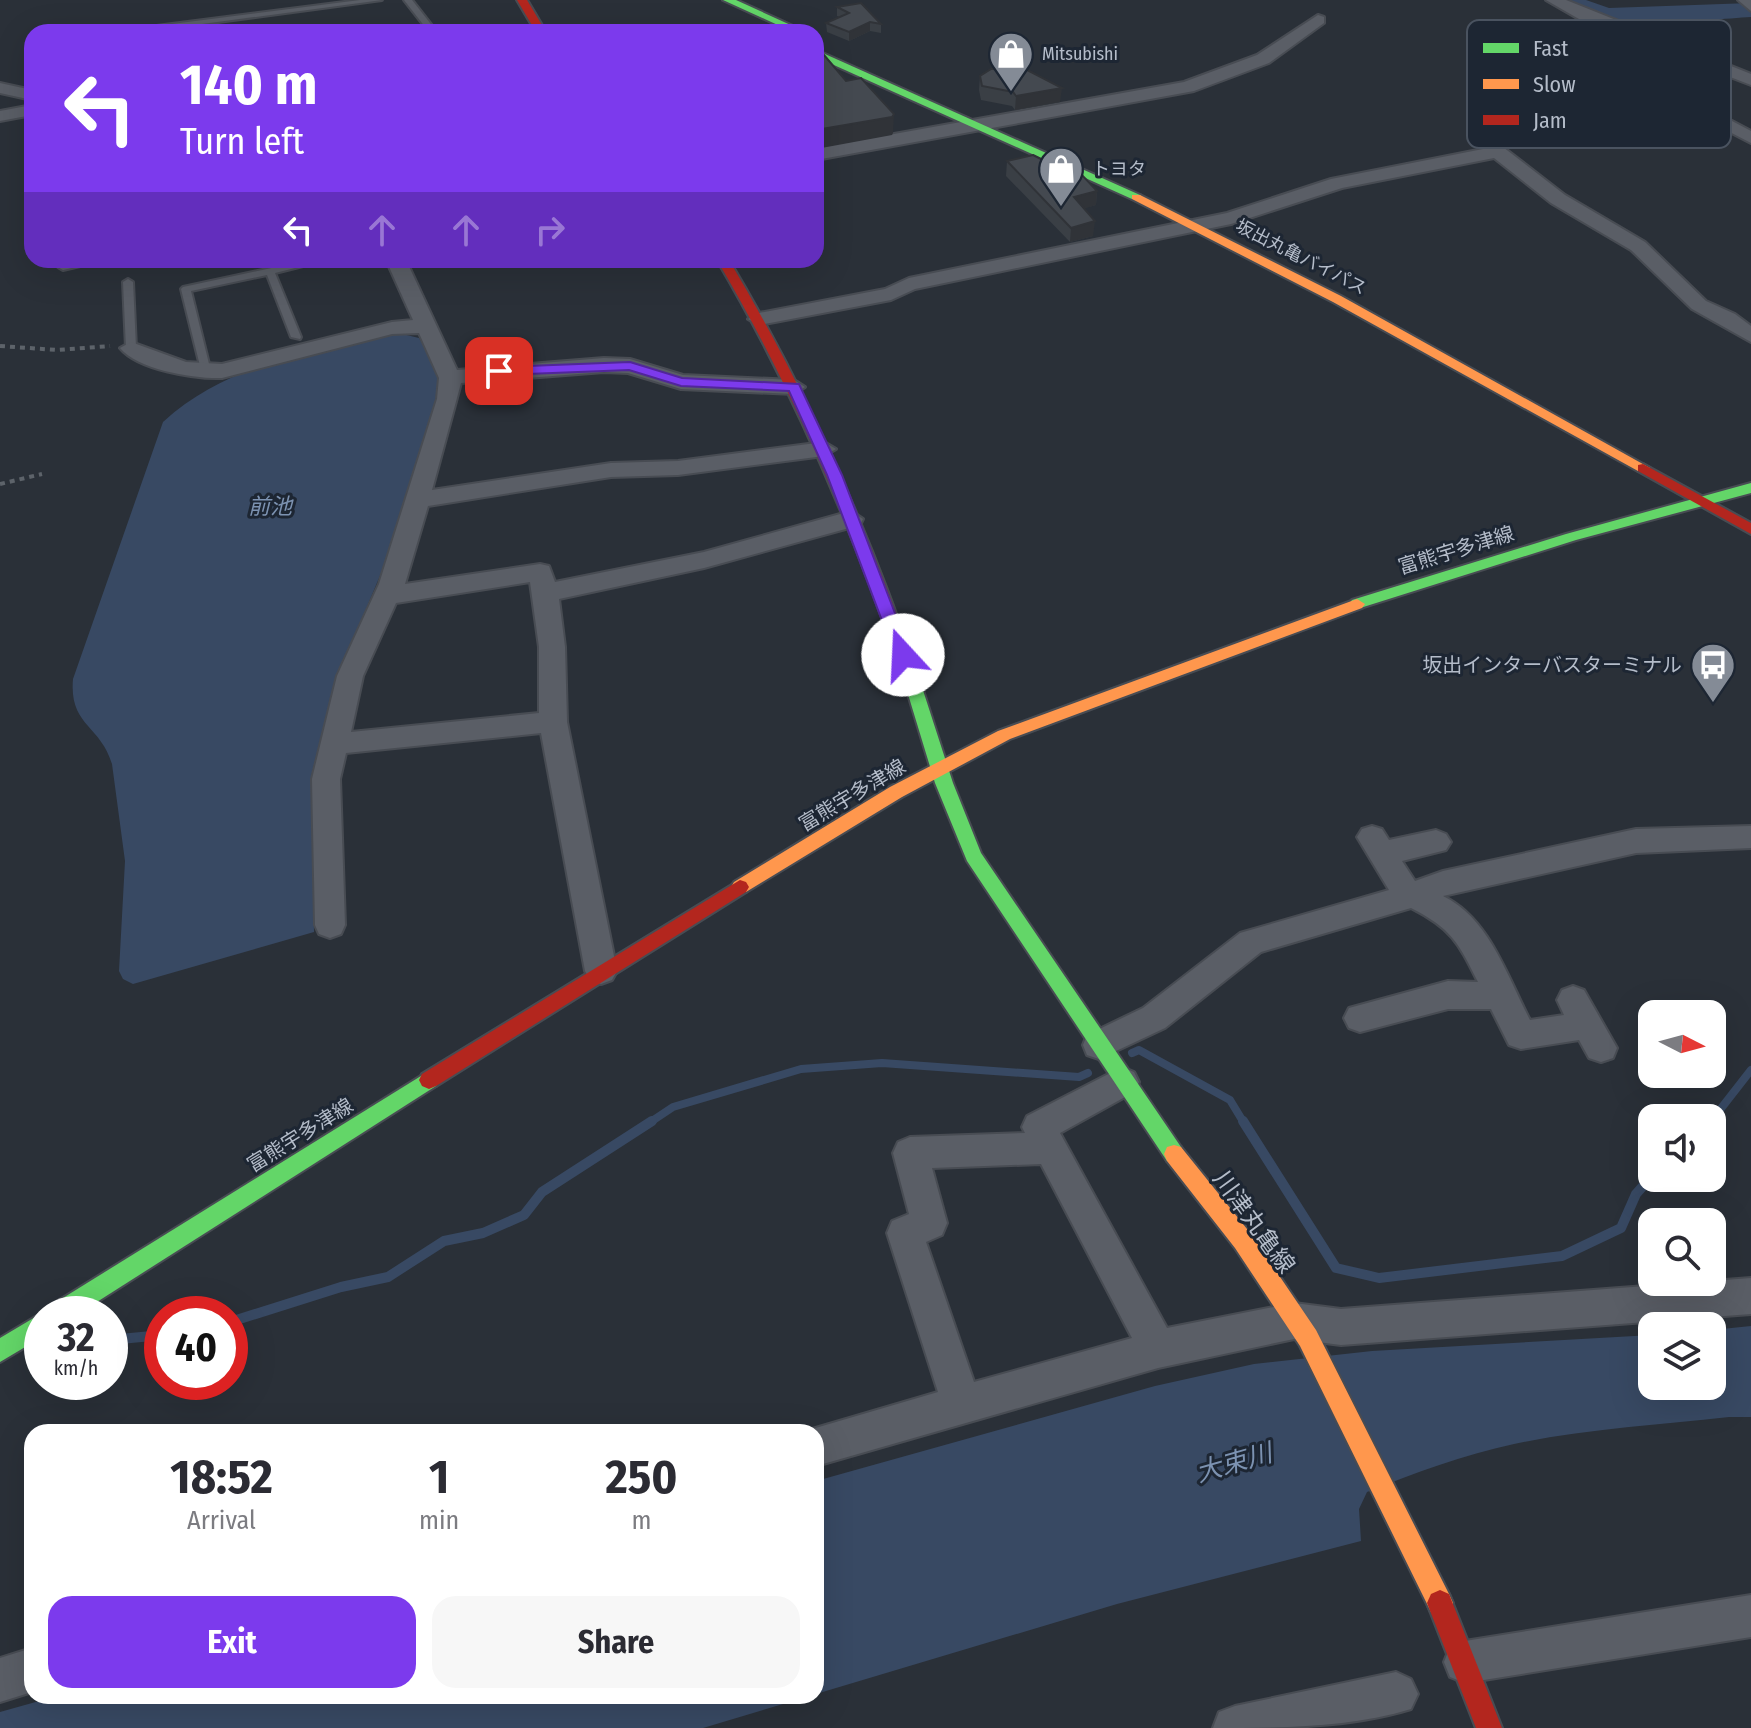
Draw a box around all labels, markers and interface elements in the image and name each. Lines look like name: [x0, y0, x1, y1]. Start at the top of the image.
legend: [1467, 20, 1731, 148]
shop icon: Mitsubishi: [987, 30, 1035, 93]
text: Fast: [1533, 35, 1569, 62]
place label: Mitsubishi: [1042, 43, 1118, 65]
text: 140 m: [180, 52, 317, 119]
icon: left: [48, 56, 152, 160]
text: Slow: [1533, 71, 1576, 98]
text: Jam: [1533, 107, 1567, 134]
text: Turn left: [180, 120, 304, 164]
shop icon: トヨタ: [1037, 145, 1085, 208]
place label: トヨタ: [1092, 158, 1146, 180]
icon: left: [276, 208, 320, 252]
icon: ahead: [360, 208, 404, 252]
icon: ahead: [444, 208, 488, 252]
icon: right: [528, 208, 572, 252]
street label: 坂出丸亀バイパス: [1232, 215, 1370, 299]
pin: [465, 337, 533, 405]
icon: arrive: [477, 349, 521, 393]
water label: 前池: [248, 493, 294, 520]
street label: 富熊宇多津線: [1395, 521, 1517, 579]
position arrow: [861, 613, 945, 697]
bus stop icon: 坂出インターバスターミナル: [1689, 641, 1737, 704]
place label: 坂出インターバスターミナル: [1422, 653, 1682, 677]
street label: 富熊宇多津線: [794, 754, 910, 836]
north arrow: [1638, 1000, 1726, 1088]
map controls: [1638, 1000, 1726, 1400]
street label: 富熊宇多津線: [243, 1093, 357, 1177]
button: sound: [1638, 1104, 1726, 1192]
street label: 川津丸亀線: [1207, 1165, 1301, 1279]
button: search: [1638, 1208, 1726, 1296]
speed limit sign: 40: [144, 1296, 248, 1400]
button: layers: [1638, 1312, 1726, 1400]
text: 32: [57, 1314, 95, 1362]
text: km/h: [54, 1356, 98, 1380]
water label: 大束川: [1192, 1437, 1279, 1489]
text: 18:52: [170, 1448, 273, 1506]
text: 1: [429, 1448, 449, 1506]
text: 250: [606, 1448, 678, 1506]
text: Arrival: [187, 1505, 256, 1536]
text: min: [419, 1505, 459, 1536]
text: m: [632, 1505, 652, 1536]
button: Exit: [48, 1596, 416, 1688]
button: Share: [432, 1596, 800, 1688]

